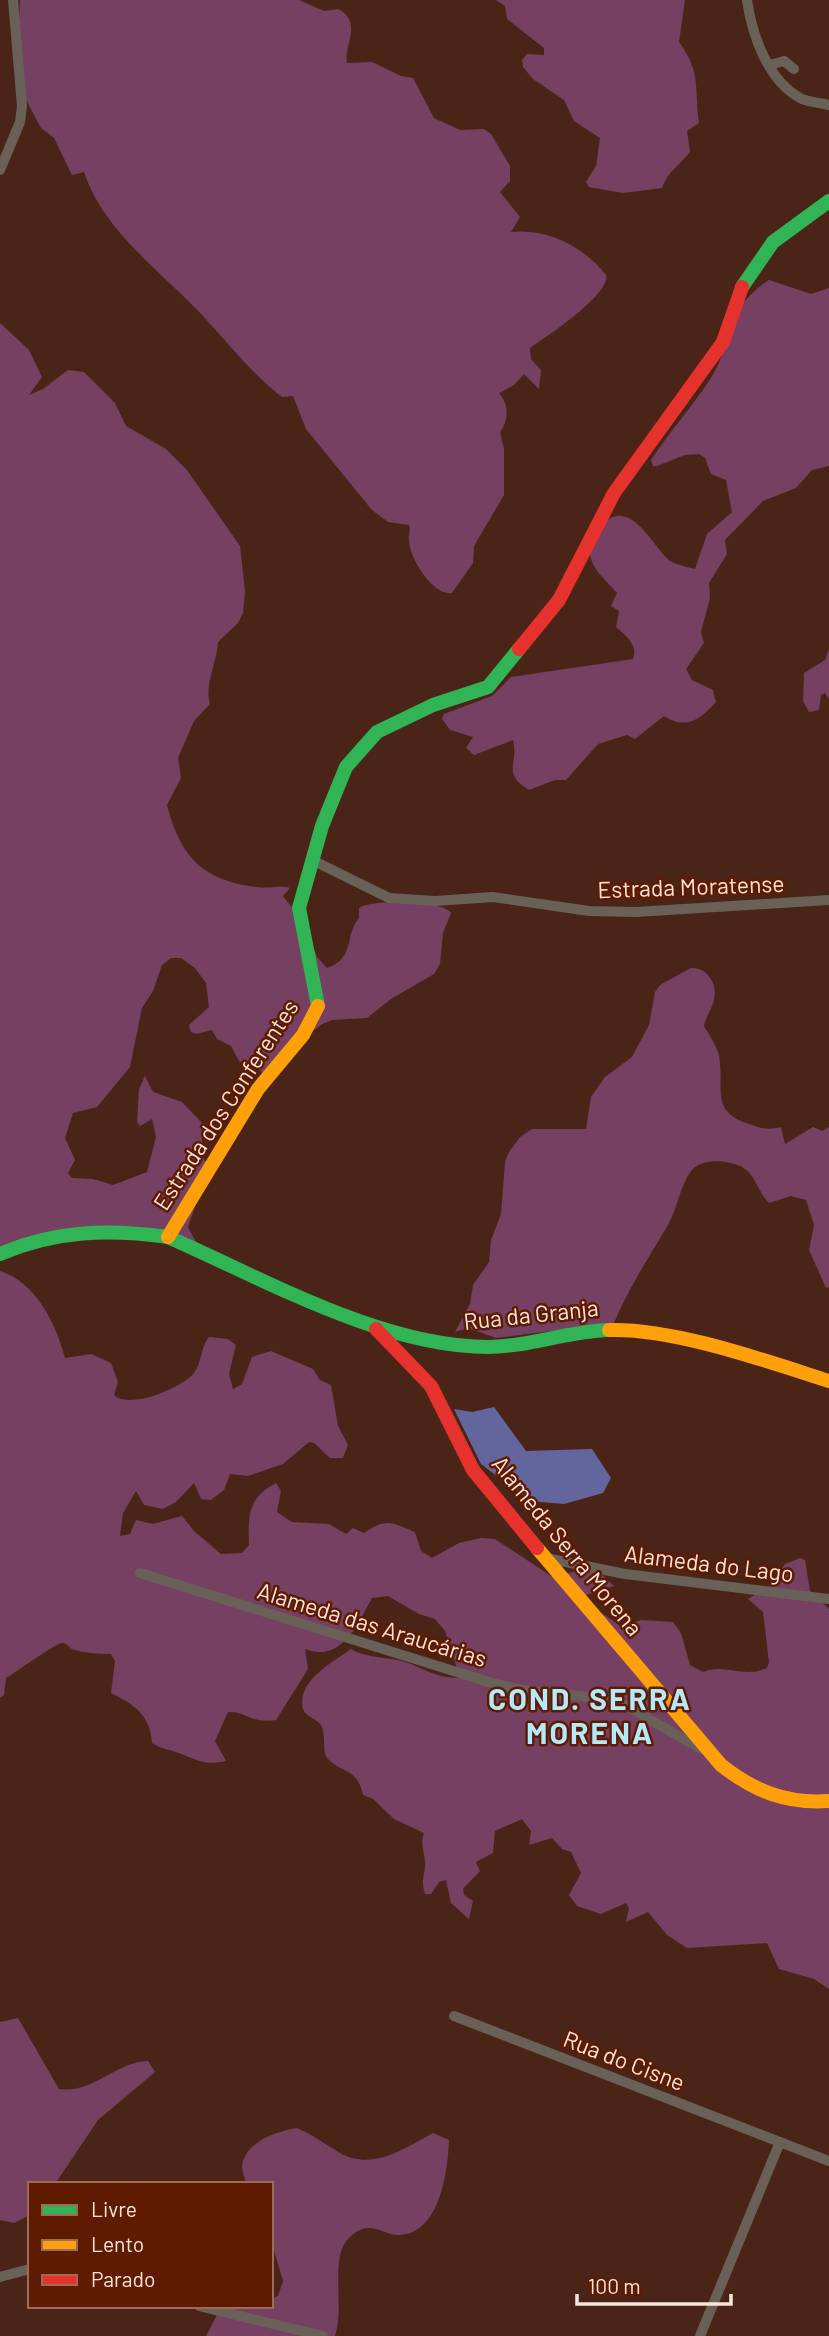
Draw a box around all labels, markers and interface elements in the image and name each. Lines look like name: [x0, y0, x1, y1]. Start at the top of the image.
street label: Estrada Moratense: [597, 869, 785, 903]
street label: Estrada dos Conferentes: [147, 994, 304, 1215]
street label: Rua da Granja: [462, 1293, 600, 1335]
street label: Alameda Serra Morena: [487, 1450, 649, 1641]
street label: Alameda do Lago: [623, 1539, 795, 1587]
street label: Alameda das Araucárias: [254, 1576, 490, 1672]
district label: COND. SERRA MORENA: [488, 1680, 692, 1750]
street label: Rua do Cisne: [560, 2024, 689, 2096]
legend: [28, 2182, 273, 2308]
text: Livre: [91, 2196, 137, 2221]
text: Lento: [91, 2231, 144, 2256]
scale bar: [577, 2262, 731, 2306]
text: Parado: [91, 2266, 155, 2291]
text: 100 m: [588, 2273, 641, 2298]

